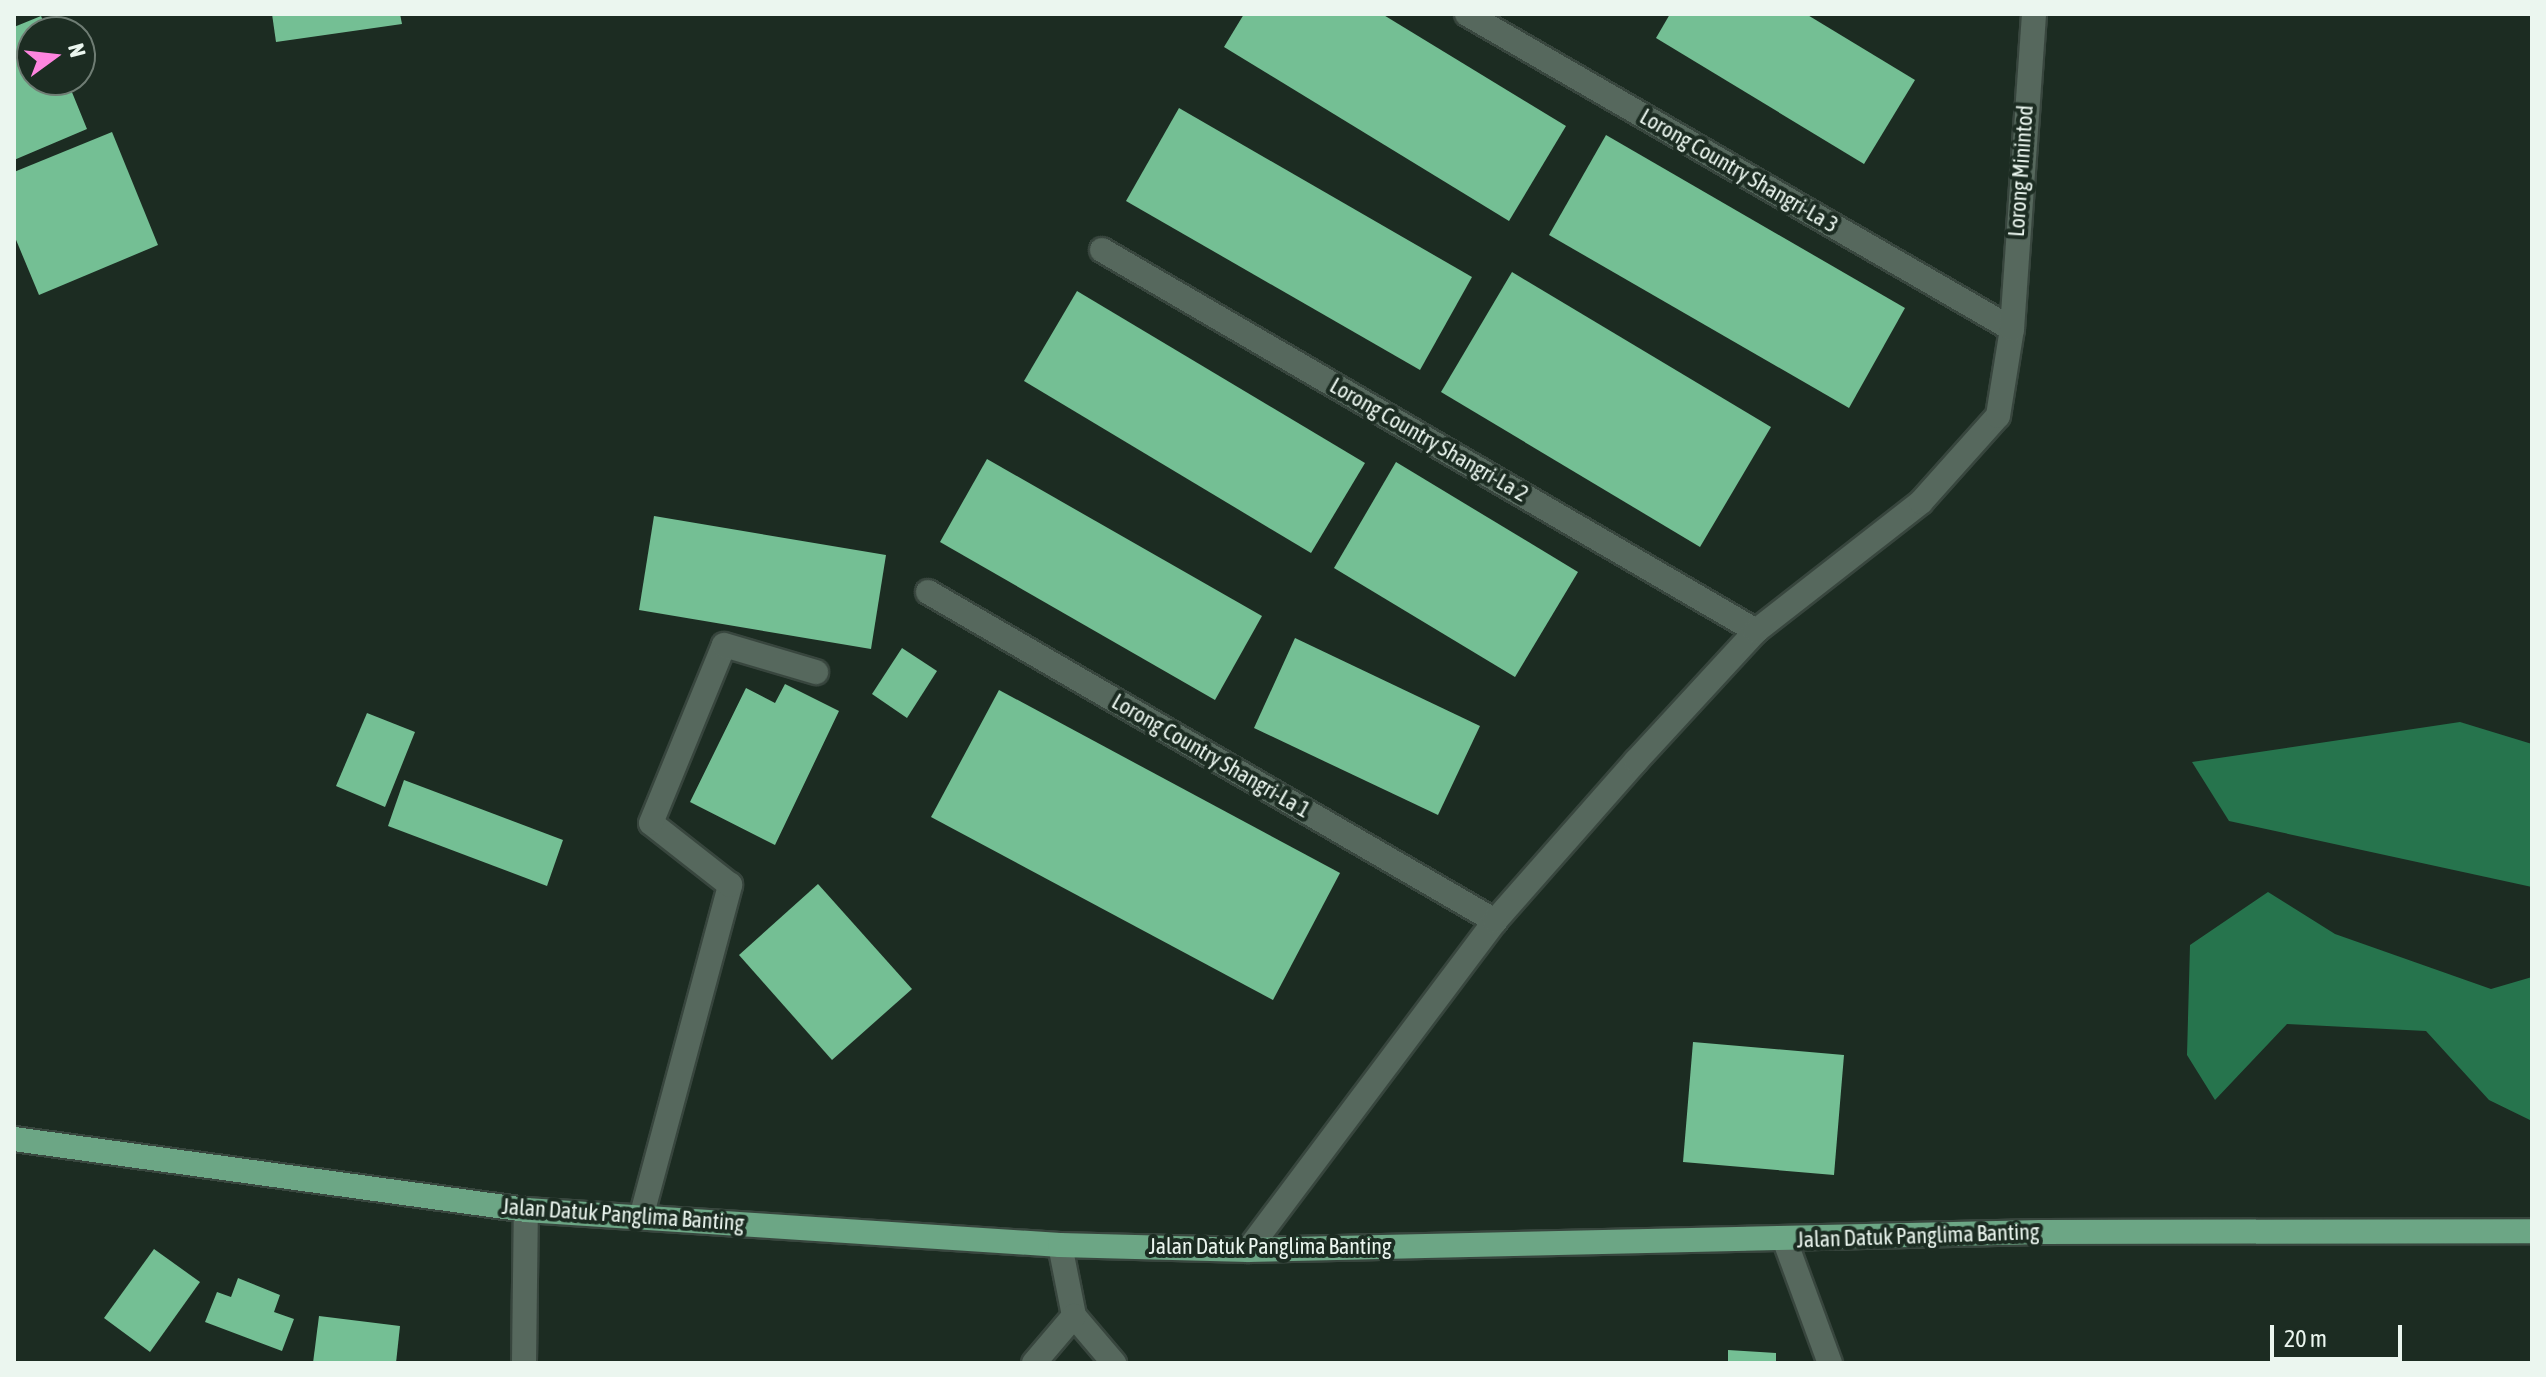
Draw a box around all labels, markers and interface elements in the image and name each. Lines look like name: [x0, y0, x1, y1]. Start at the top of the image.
north arrow: [16, 16, 96, 96]
text: N: [63, 41, 91, 60]
street label: Lorong Country Shangri-La 3: [1635, 103, 1843, 239]
street label: Lorong Minintod: [2003, 104, 2039, 238]
street label: Lorong Country Shangri-La 2: [1325, 372, 1533, 508]
street label: Lorong Country Shangri-La 1: [1107, 688, 1315, 824]
street label: Jalan Datuk Panglima Banting: [501, 1193, 745, 1237]
street label: Jalan Datuk Panglima Banting: [1796, 1219, 2040, 1253]
street label: Jalan Datuk Panglima Banting: [1149, 1234, 1391, 1260]
scale bar: [2274, 1309, 2406, 1359]
text: 20 m: [2284, 1325, 2327, 1352]

